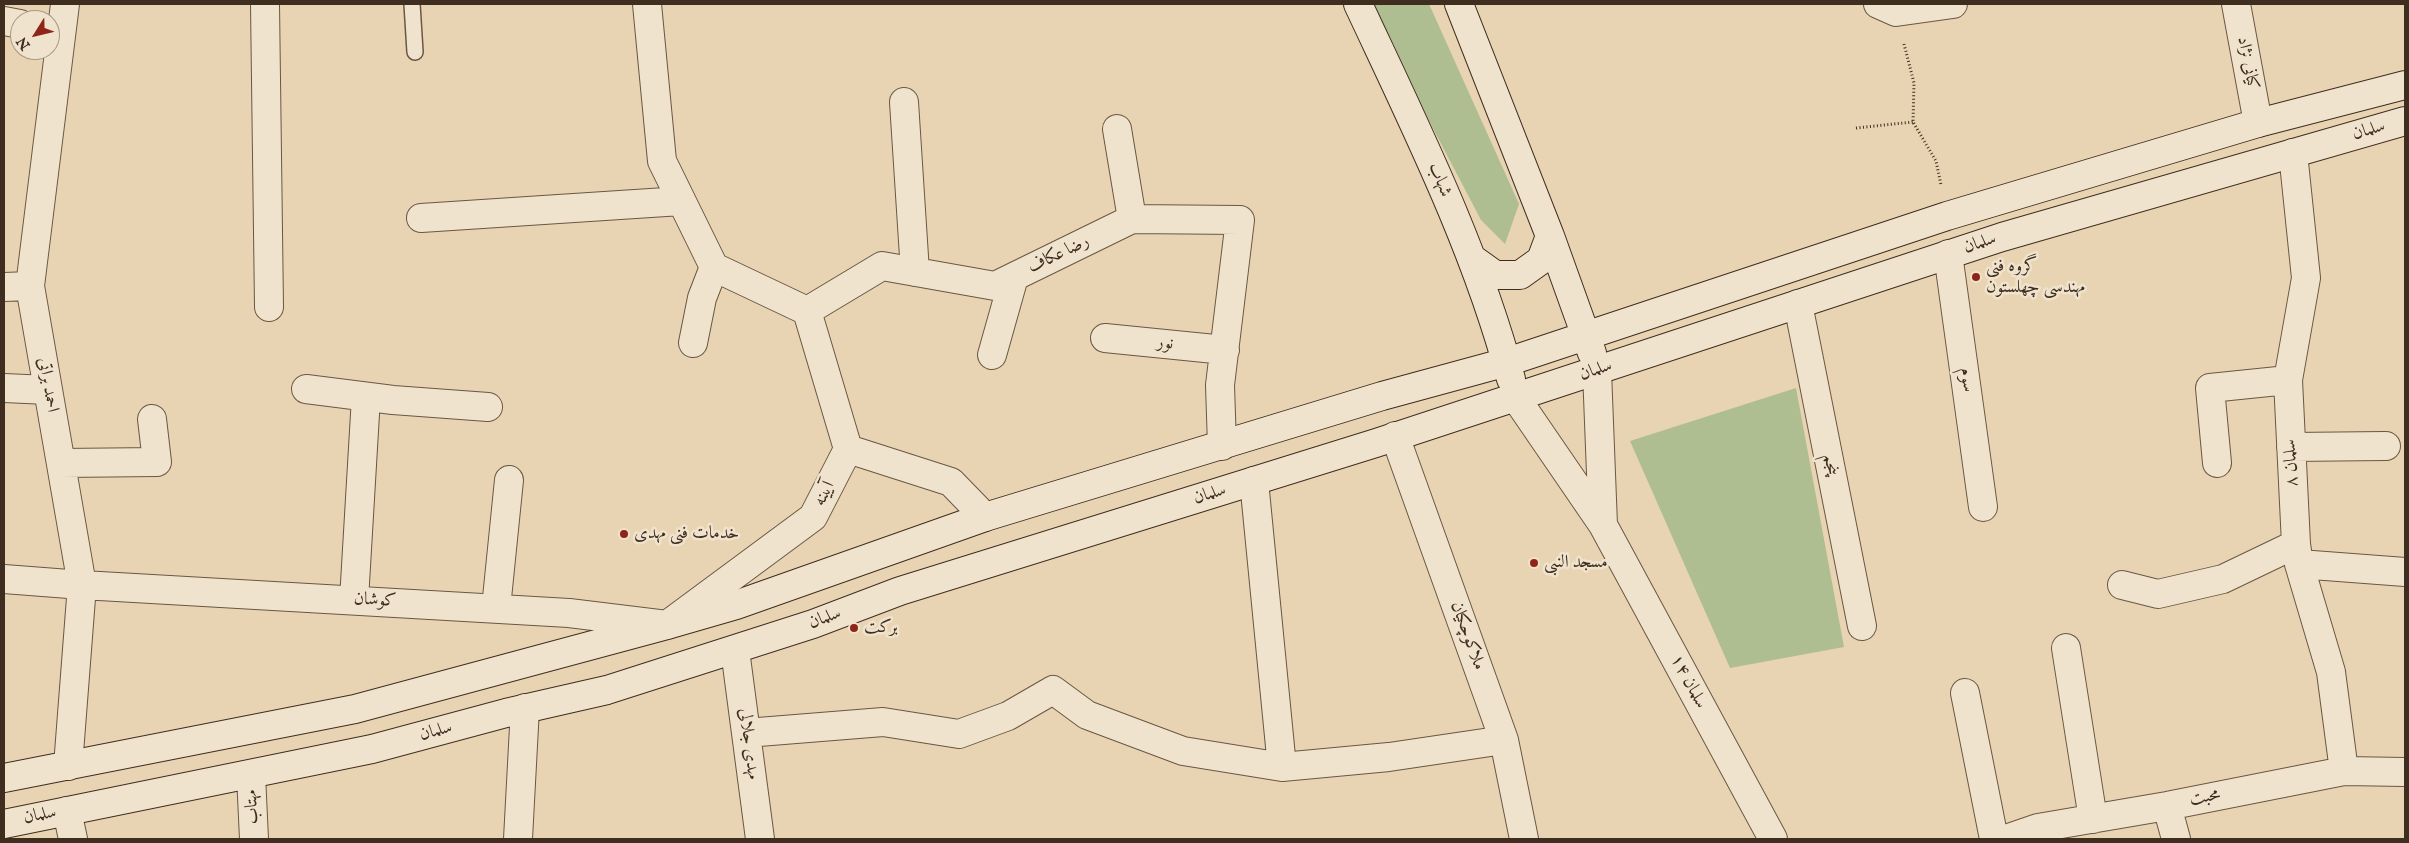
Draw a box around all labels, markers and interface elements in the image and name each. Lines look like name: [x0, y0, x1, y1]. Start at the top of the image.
north arrow: [10, 10, 60, 60]
text: N: [13, 33, 35, 53]
street label: کیانی نژاد: [2231, 35, 2263, 91]
street label: سلمان: [2350, 116, 2388, 146]
street label: شهاب: [1422, 160, 1456, 200]
street label: سلمان: [1961, 229, 1999, 259]
street label: رضا عکاف: [1025, 231, 1093, 279]
place label: گروه فنی مهندسی چهلستون: [1986, 256, 2085, 298]
marker: گروه فنی مهندسی چهلستون: [1970, 271, 1982, 283]
street label: نور: [1156, 332, 1174, 356]
street label: سلمان: [1577, 355, 1615, 387]
street label: احمد براتی: [32, 356, 62, 414]
street label: سوم: [1954, 366, 1978, 394]
street label: سلمان ۸: [2280, 439, 2304, 487]
street label: پنجم: [1817, 452, 1843, 478]
street label: آیینه: [810, 478, 840, 510]
street label: سلمان: [1191, 480, 1229, 510]
place label: خدمات فنی مهدی: [634, 523, 739, 545]
marker: خدمات فنی مهدی: [618, 528, 630, 540]
place label: مسجد النبی: [1544, 552, 1608, 574]
marker: مسجد النبی: [1528, 557, 1540, 569]
street label: کوشان: [353, 589, 397, 613]
street label: ملاکوچکیان: [1445, 599, 1489, 673]
street label: سلمان: [806, 603, 844, 635]
place label: برکت: [864, 617, 898, 639]
marker: برکت: [848, 622, 860, 634]
street label: سلمان ۱۴: [1665, 651, 1711, 713]
street label: مهدی جلالی: [733, 707, 763, 781]
street label: سلمان: [417, 717, 455, 747]
street label: محبت: [2188, 784, 2222, 812]
street label: مهتاب: [241, 789, 265, 825]
street label: سلمان: [22, 802, 58, 830]

